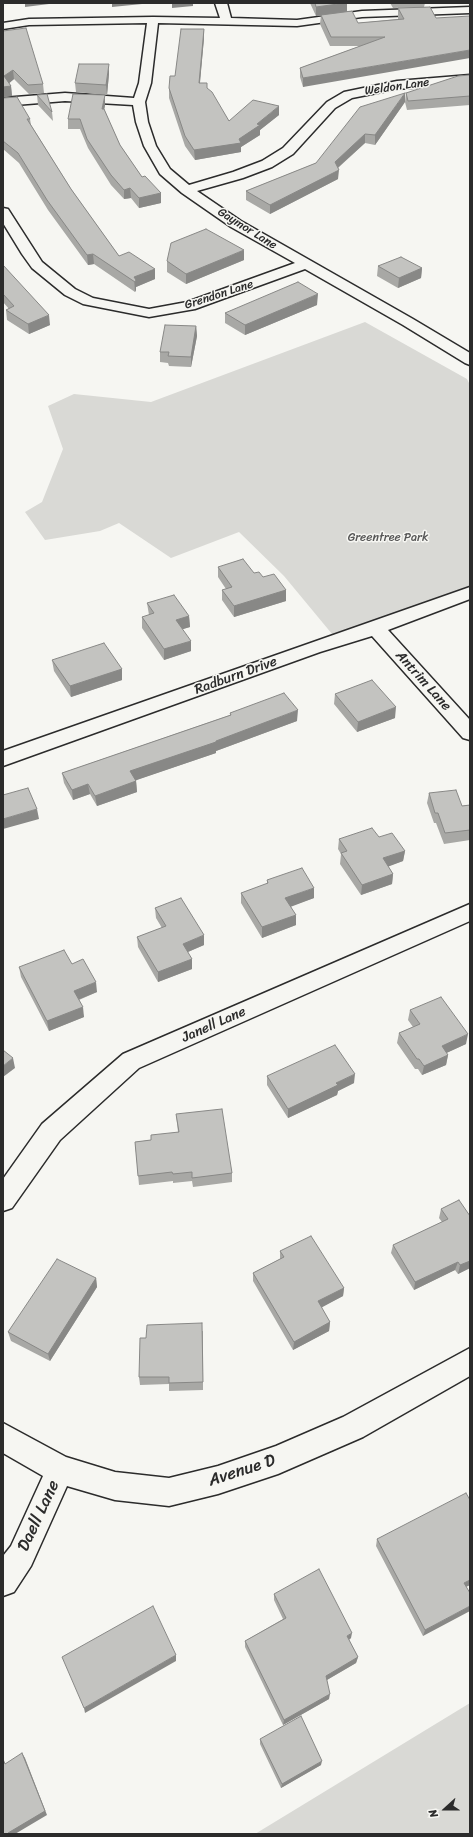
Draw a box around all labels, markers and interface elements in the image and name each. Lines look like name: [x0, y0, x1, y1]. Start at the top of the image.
street label: Weldon Lane: [364, 75, 430, 99]
street label: Gaymor Lane: [215, 205, 279, 253]
street label: Grendon Lane: [183, 277, 255, 313]
park label: Greentree Park: [348, 531, 428, 545]
street label: Antrim Lane: [392, 647, 454, 715]
street label: Radburn Drive: [192, 653, 280, 699]
street label: Janell Lane: [179, 1003, 249, 1047]
street label: Avenue D: [206, 1451, 278, 1491]
street label: Daell Lane: [14, 1477, 64, 1555]
north arrow: [425, 1789, 465, 1829]
text: N: [423, 1807, 444, 1820]

